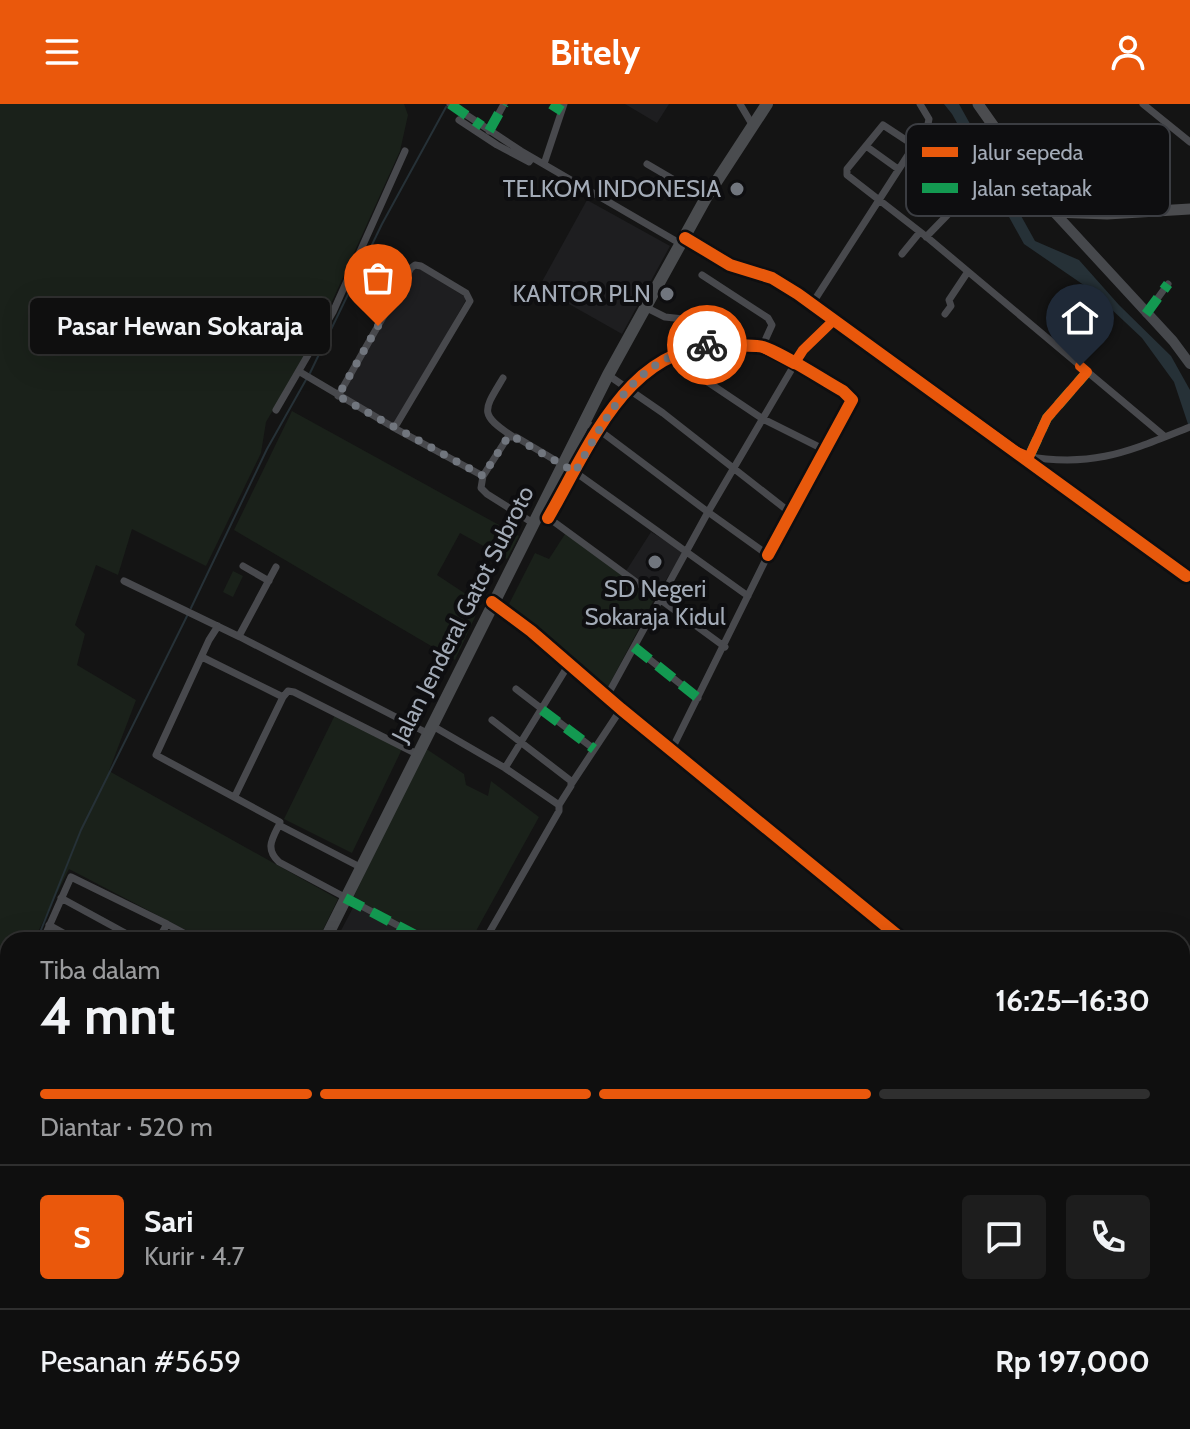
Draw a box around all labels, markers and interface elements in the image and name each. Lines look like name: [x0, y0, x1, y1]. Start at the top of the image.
icon: menu: [40, 30, 84, 74]
text: Bitely: [550, 30, 640, 74]
icon: person: [1106, 30, 1150, 74]
legend: [906, 124, 1170, 216]
text: Jalur sepeda: [971, 139, 1084, 166]
place label: TELKOM INDONESIA: [503, 174, 721, 203]
text: Jalan setapak: [971, 175, 1092, 202]
marker: TELKOM INDONESIA: [728, 180, 746, 198]
pin: [344, 244, 412, 326]
icon: bag: [356, 256, 400, 300]
place label: KANTOR PLN: [513, 279, 651, 308]
pin: [1046, 284, 1114, 366]
marker: KANTOR PLN: [658, 285, 676, 303]
icon: home: [1058, 296, 1102, 340]
callout: Pasar Hewan Sokaraja: [30, 298, 330, 354]
courier: [667, 305, 747, 385]
text: Pasar Hewan Sokaraja: [57, 310, 303, 342]
icon: bike: [685, 323, 729, 367]
street label: Jalan Jenderal Gatot Subroto: [385, 481, 540, 748]
marker: SD Negeri Sokaraja Kidul: [646, 553, 664, 571]
place label: SD Negeri Sokaraja Kidul: [584, 574, 726, 631]
text: Tiba dalam: [40, 954, 160, 986]
text: 16:25–16:30: [995, 982, 1150, 1019]
text: 4 mnt: [40, 984, 175, 1047]
text: Diantar · 520 m: [40, 1111, 213, 1143]
button: chat: [962, 1195, 1046, 1279]
button: phone: [1066, 1195, 1150, 1279]
text: Sari: [144, 1203, 193, 1240]
text: S: [73, 1219, 91, 1256]
text: Kurir · 4.7: [144, 1240, 245, 1272]
text: Pesanan #5659: [40, 1343, 241, 1380]
text: Rp 197,000: [995, 1343, 1150, 1380]

